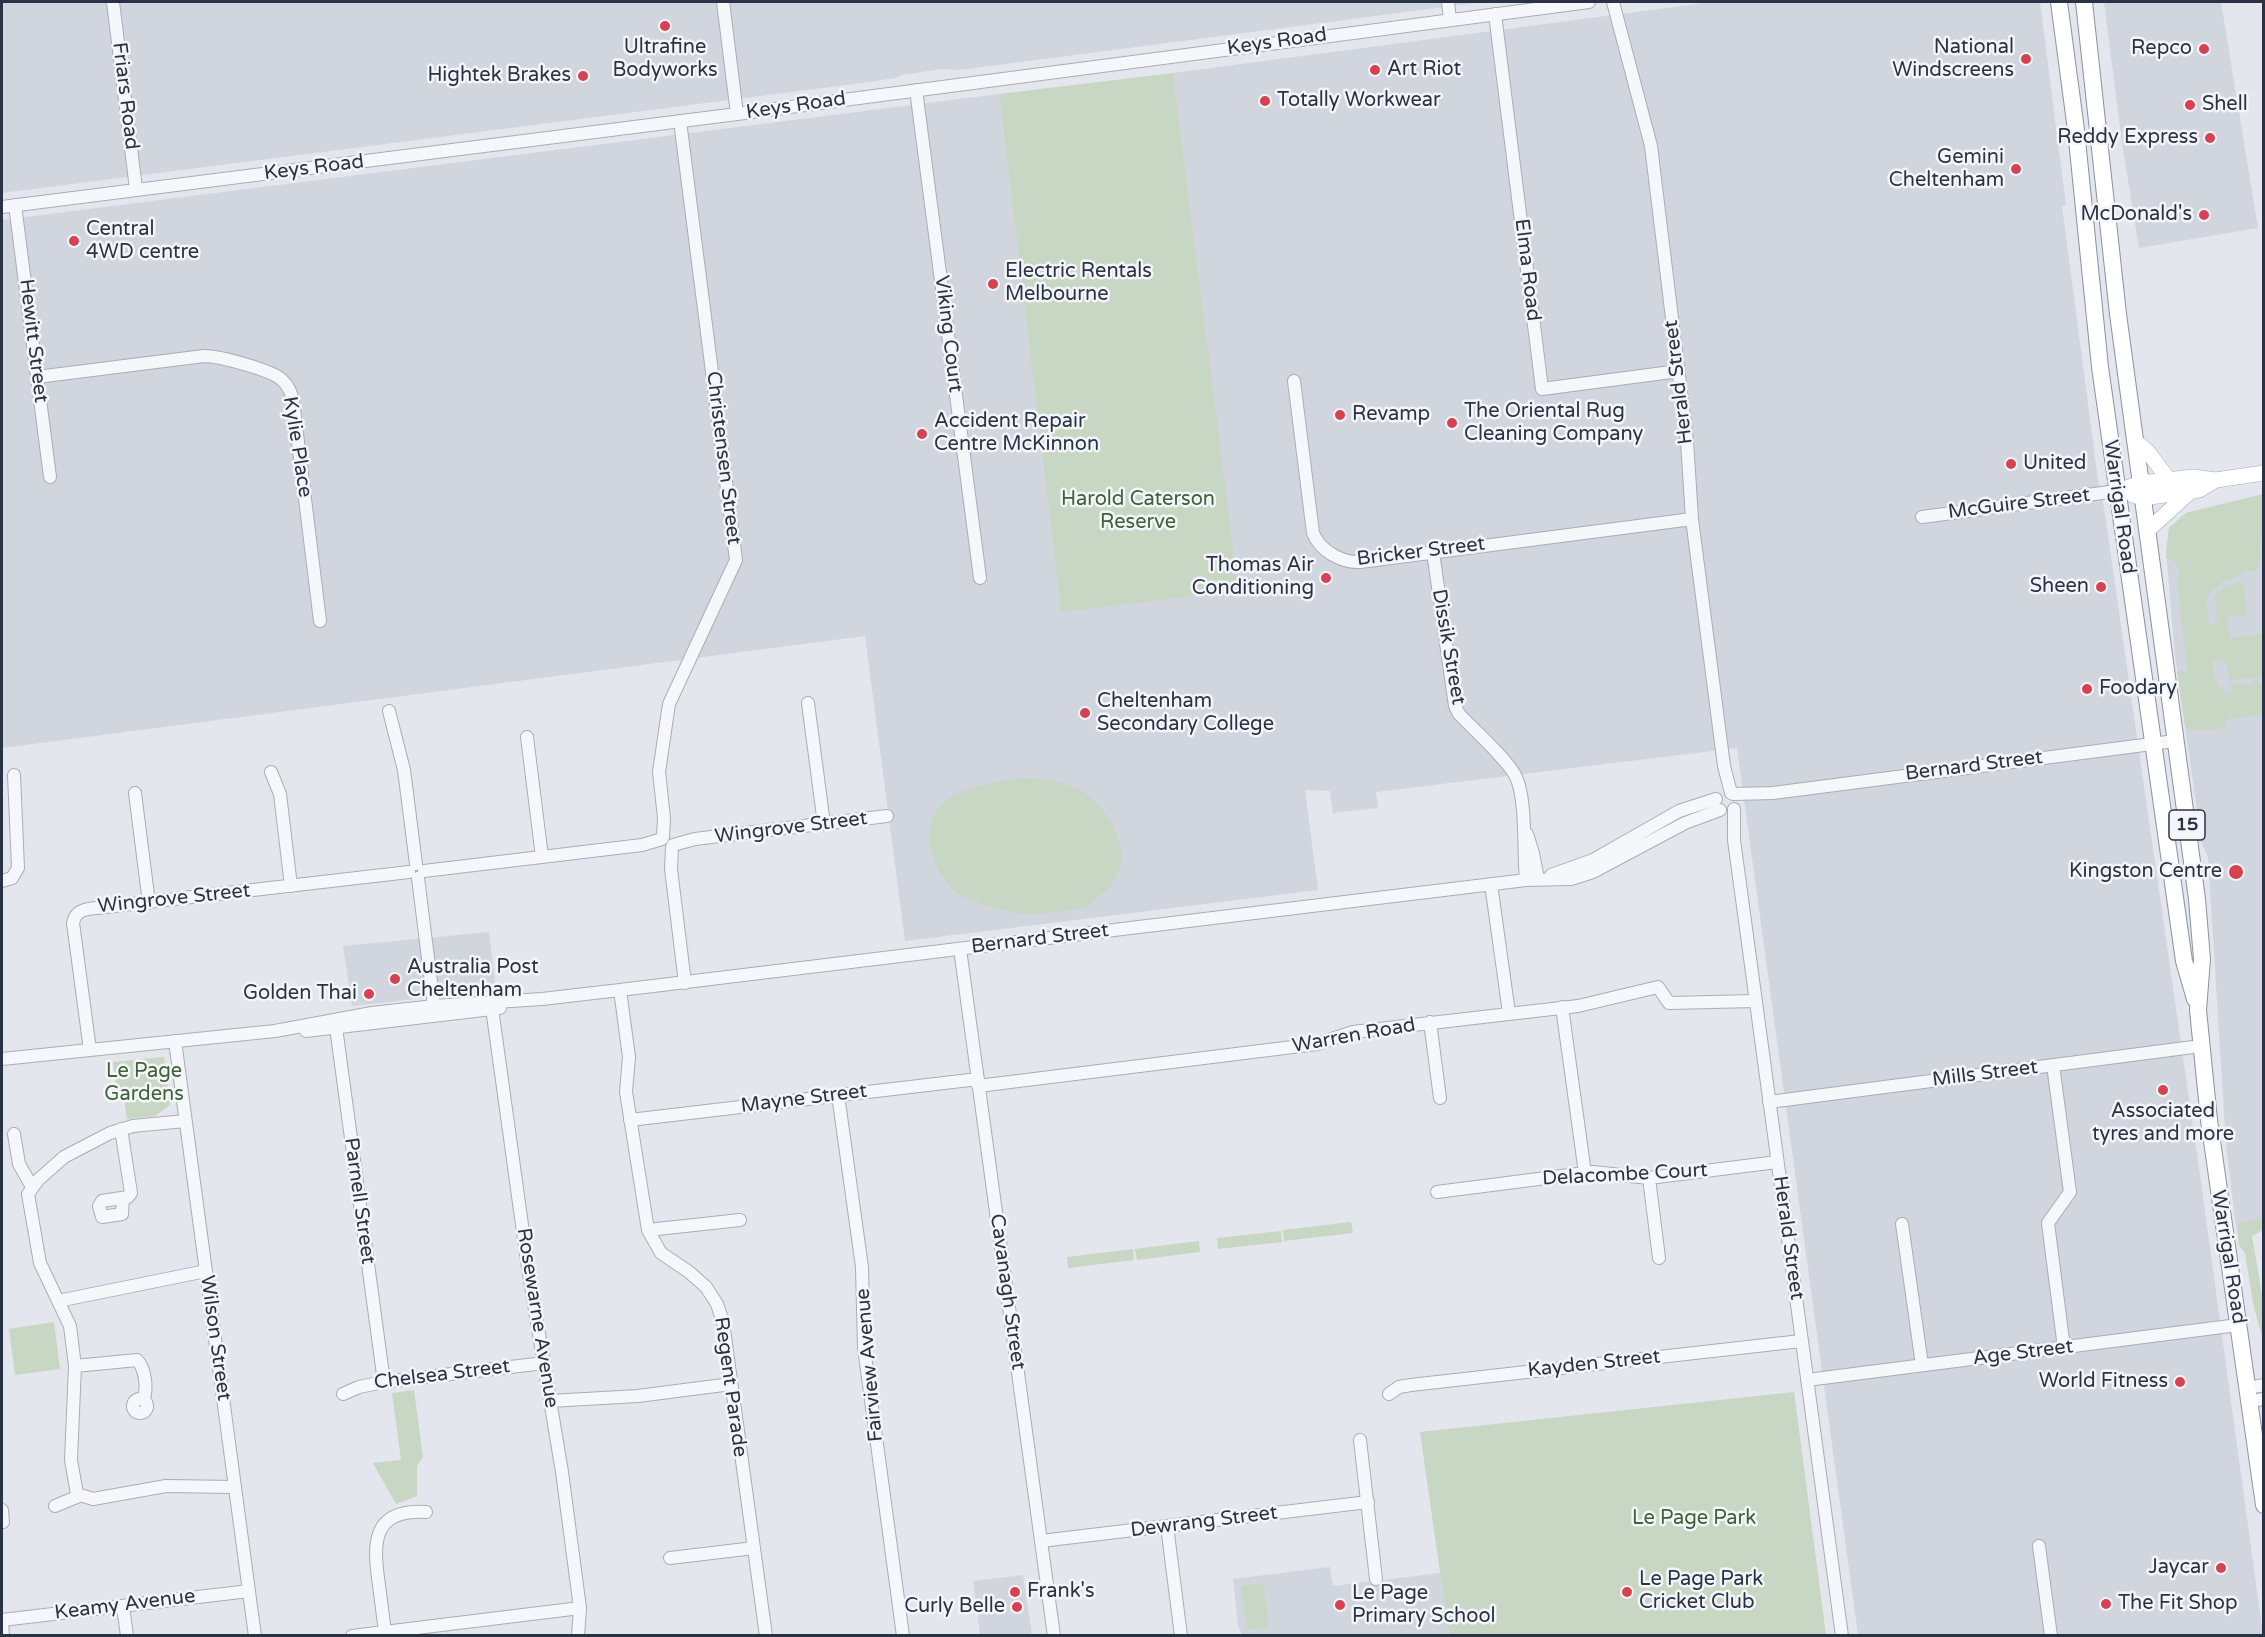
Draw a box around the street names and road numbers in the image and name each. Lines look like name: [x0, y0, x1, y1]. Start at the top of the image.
street label: Keys Road: [1226, 23, 1328, 61]
street label: Friars Road: [106, 41, 144, 151]
street label: Keys Road: [745, 87, 847, 125]
street label: Keys Road: [263, 150, 365, 186]
street label: Elma Road: [1509, 218, 1545, 322]
street label: Viking Court: [929, 274, 967, 394]
street label: Hewitt Street: [14, 278, 52, 404]
street label: Herald Street: [1659, 319, 1699, 445]
street label: Christensen Street: [700, 370, 746, 546]
street label: Kylie Place: [277, 395, 317, 499]
street label: Warrigal Road: [2098, 438, 2140, 576]
street label: McGuire Street: [1947, 483, 2091, 525]
street label: Bricker Street: [1355, 532, 1487, 572]
street label: Dissik Street: [1426, 587, 1470, 707]
street label: Bernard Street: [1904, 746, 2044, 786]
street label: Wingrove Street: [713, 807, 869, 849]
road number: 15: [2169, 810, 2205, 840]
street label: Wingrove Street: [97, 879, 251, 919]
street label: Bernard Street: [970, 919, 1110, 959]
street label: Warren Road: [1291, 1013, 1417, 1059]
street label: Mills Street: [1931, 1056, 2039, 1092]
street label: Mayne Street: [740, 1079, 868, 1119]
street label: Parnell Street: [338, 1136, 380, 1266]
street label: Delacombe Court: [1542, 1159, 1708, 1191]
street label: Herald Street: [1767, 1174, 1809, 1302]
street label: Warrigal Road: [2206, 1188, 2250, 1326]
street label: Cavanagh Street: [984, 1212, 1030, 1372]
street label: Rosewarne Avenue: [511, 1226, 563, 1410]
street label: Wilson Street: [194, 1274, 236, 1402]
street label: Fairview Avenue: [851, 1287, 889, 1443]
street label: Regent Parade: [708, 1315, 752, 1459]
street label: Age Street: [1971, 1335, 2075, 1371]
street label: Kayden Street: [1526, 1345, 1662, 1383]
street label: Chelsea Street: [373, 1355, 511, 1395]
street label: Dewrang Street: [1129, 1501, 1279, 1543]
street label: Keamy Avenue: [53, 1584, 197, 1626]

